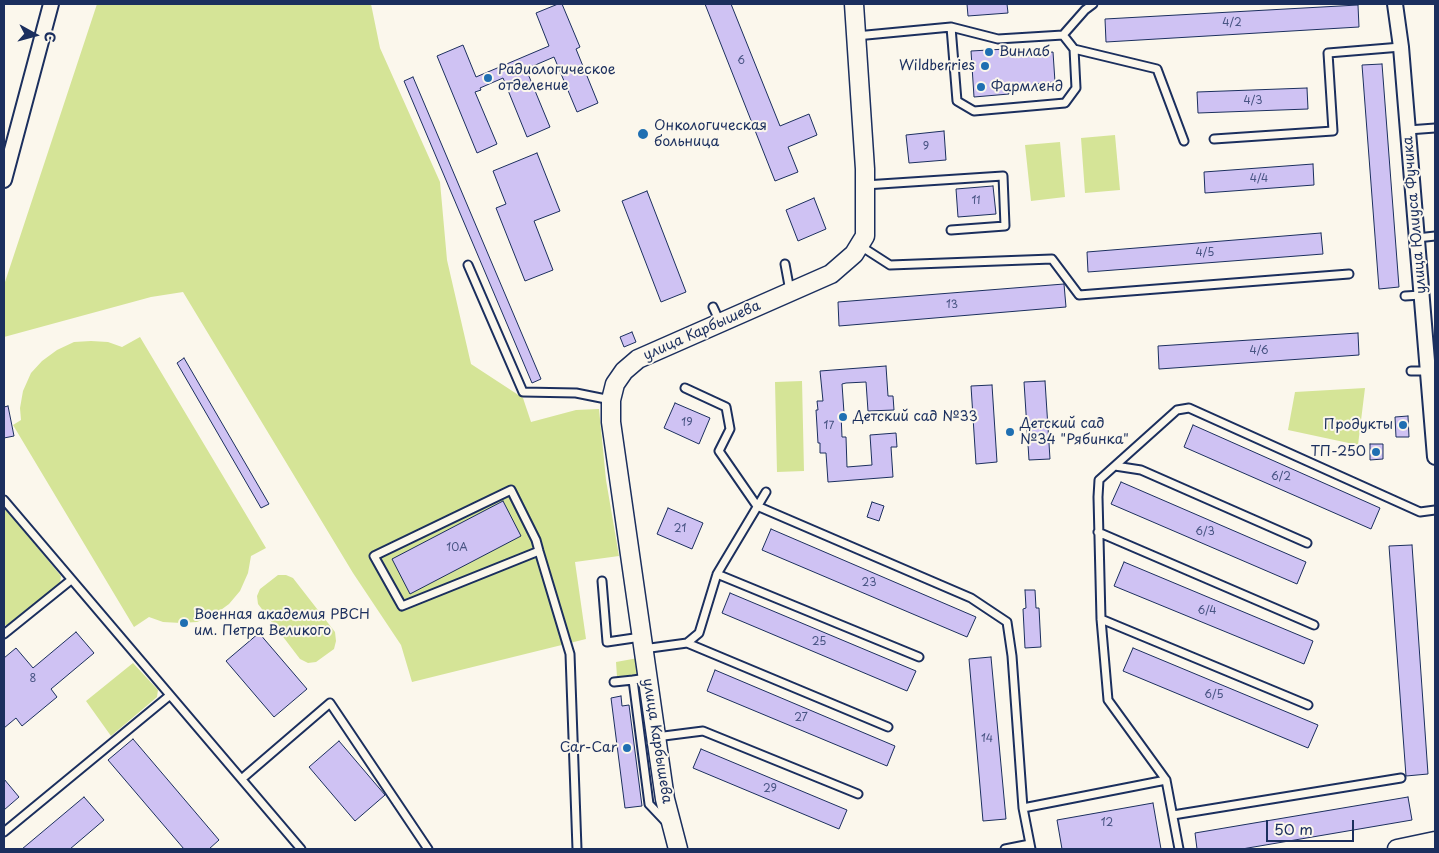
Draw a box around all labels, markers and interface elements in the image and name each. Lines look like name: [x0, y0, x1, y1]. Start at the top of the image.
north arrow: [10, 10, 60, 60]
house number: 4/2: [1222, 16, 1242, 30]
text: С: [39, 30, 61, 43]
place label: Винлаб: [999, 44, 1050, 60]
marker: Винлаб: [983, 46, 995, 58]
house number: 6: [737, 54, 745, 68]
place label: Wildberries: [899, 58, 975, 74]
marker: Wildberries: [979, 60, 991, 72]
place label: Радиологическое отделение: [498, 62, 616, 94]
marker: Радиологическое отделение: [482, 72, 494, 84]
place label: Фармленд: [991, 79, 1063, 95]
marker: Фармленд: [975, 81, 987, 93]
house number: 4/3: [1243, 94, 1263, 108]
place label: Онкологическая больница: [654, 118, 767, 150]
marker: Онкологическая больница: [636, 127, 650, 141]
street label: улица Юлиуса Фучика: [1400, 136, 1430, 294]
house number: 9: [923, 140, 929, 154]
house number: 4/4: [1250, 172, 1268, 186]
house number: 11: [971, 194, 981, 208]
house number: 4/5: [1196, 246, 1214, 260]
street label: улица Карбышева: [641, 298, 763, 364]
house number: 13: [946, 298, 958, 312]
house number: 4/6: [1250, 344, 1268, 358]
place label: Детский сад №33: [853, 409, 978, 425]
marker: Детский сад №33: [837, 411, 849, 423]
house number: 19: [681, 416, 693, 430]
place label: Детский сад №34 "Рябинка": [1020, 416, 1129, 448]
place label: Продукты: [1324, 417, 1393, 433]
house number: 17: [824, 419, 834, 433]
marker: Продукты: [1397, 419, 1409, 431]
marker: Детский сад №34 "Рябинка": [1004, 426, 1016, 438]
place label: ТП-250: [1310, 444, 1366, 460]
marker: ТП-250: [1370, 446, 1382, 458]
house number: 6/2: [1271, 470, 1291, 484]
house number: 21: [674, 522, 686, 536]
house number: 6/3: [1195, 525, 1215, 539]
house number: 10А: [446, 541, 468, 555]
house number: 23: [862, 576, 876, 590]
house number: 6/4: [1197, 604, 1217, 618]
place label: Военная академия РВСН им. Петра Великого: [194, 607, 370, 640]
marker: Военная академия РВСН им. Петра Великого: [178, 617, 190, 629]
house number: 25: [812, 635, 826, 649]
house number: 8: [30, 672, 36, 686]
street label: улица Карбышева: [639, 677, 675, 805]
house number: 6/5: [1204, 688, 1224, 702]
house number: 27: [794, 711, 808, 725]
house number: 14: [981, 732, 993, 746]
place label: Car-Car: [560, 740, 617, 756]
marker: Car-Car: [621, 742, 633, 754]
house number: 29: [763, 782, 777, 796]
scale bar: [1269, 810, 1356, 842]
house number: 12: [1101, 816, 1113, 830]
text: 50 m: [1274, 817, 1313, 840]

